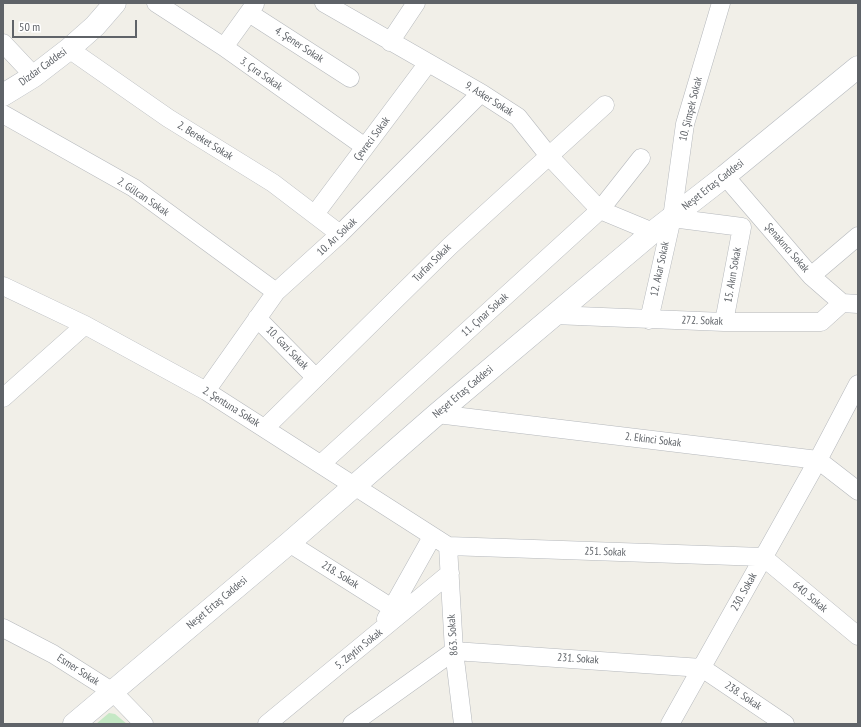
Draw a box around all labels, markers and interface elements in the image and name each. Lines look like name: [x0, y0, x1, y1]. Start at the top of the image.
scale bar: [14, 12, 139, 38]
text: 50 m: [19, 19, 40, 34]
street label: 4. Şener Sokak: [272, 24, 326, 66]
street label: Dizdar Caddesi: [16, 45, 70, 89]
street label: 3. Çıra Sokak: [237, 55, 285, 93]
street label: 10. Şimşek Sokak: [677, 76, 705, 142]
street label: 9. Asker Sokak: [462, 79, 516, 119]
street label: Çevreci Sokak: [351, 114, 393, 164]
street label: 2. Bereket Sokak: [175, 119, 235, 163]
street label: Neşet Ertaş Caddesi: [679, 157, 747, 213]
street label: 2. Gülcan Sokak: [114, 175, 172, 219]
street label: 10. Arı Sokak: [314, 215, 360, 259]
street label: Şenakıncı Sokak: [762, 221, 812, 275]
street label: 12. Akar Sokak: [648, 240, 672, 298]
street label: Turfan Sokak: [410, 241, 454, 285]
street label: 15. Akın Sokak: [722, 246, 744, 304]
street label: 11. Çınar Sokak: [459, 290, 511, 340]
street label: 272. Sokak: [681, 314, 723, 328]
street label: 10. Gazi Sokak: [263, 324, 311, 372]
street label: Neşet Ertaş Caddesi: [430, 363, 496, 421]
street label: 2. Şentuna Sokak: [200, 384, 262, 430]
street label: 2. Ekinci Sokak: [624, 430, 682, 450]
street label: 251. Sokak: [584, 545, 626, 559]
street label: 218. Sokak: [319, 558, 361, 592]
street label: 230. Sokak: [728, 571, 760, 613]
street label: Neşet Ertaş Caddesi: [184, 574, 250, 632]
street label: 640. Sokak: [790, 579, 830, 615]
street label: 863. Sokak: [445, 614, 461, 656]
street label: 5. Zeytin Sokak: [333, 626, 385, 672]
street label: Esmer Sokak: [54, 651, 102, 689]
street label: 231. Sokak: [557, 651, 599, 667]
street label: 238. Sokak: [722, 679, 764, 713]

